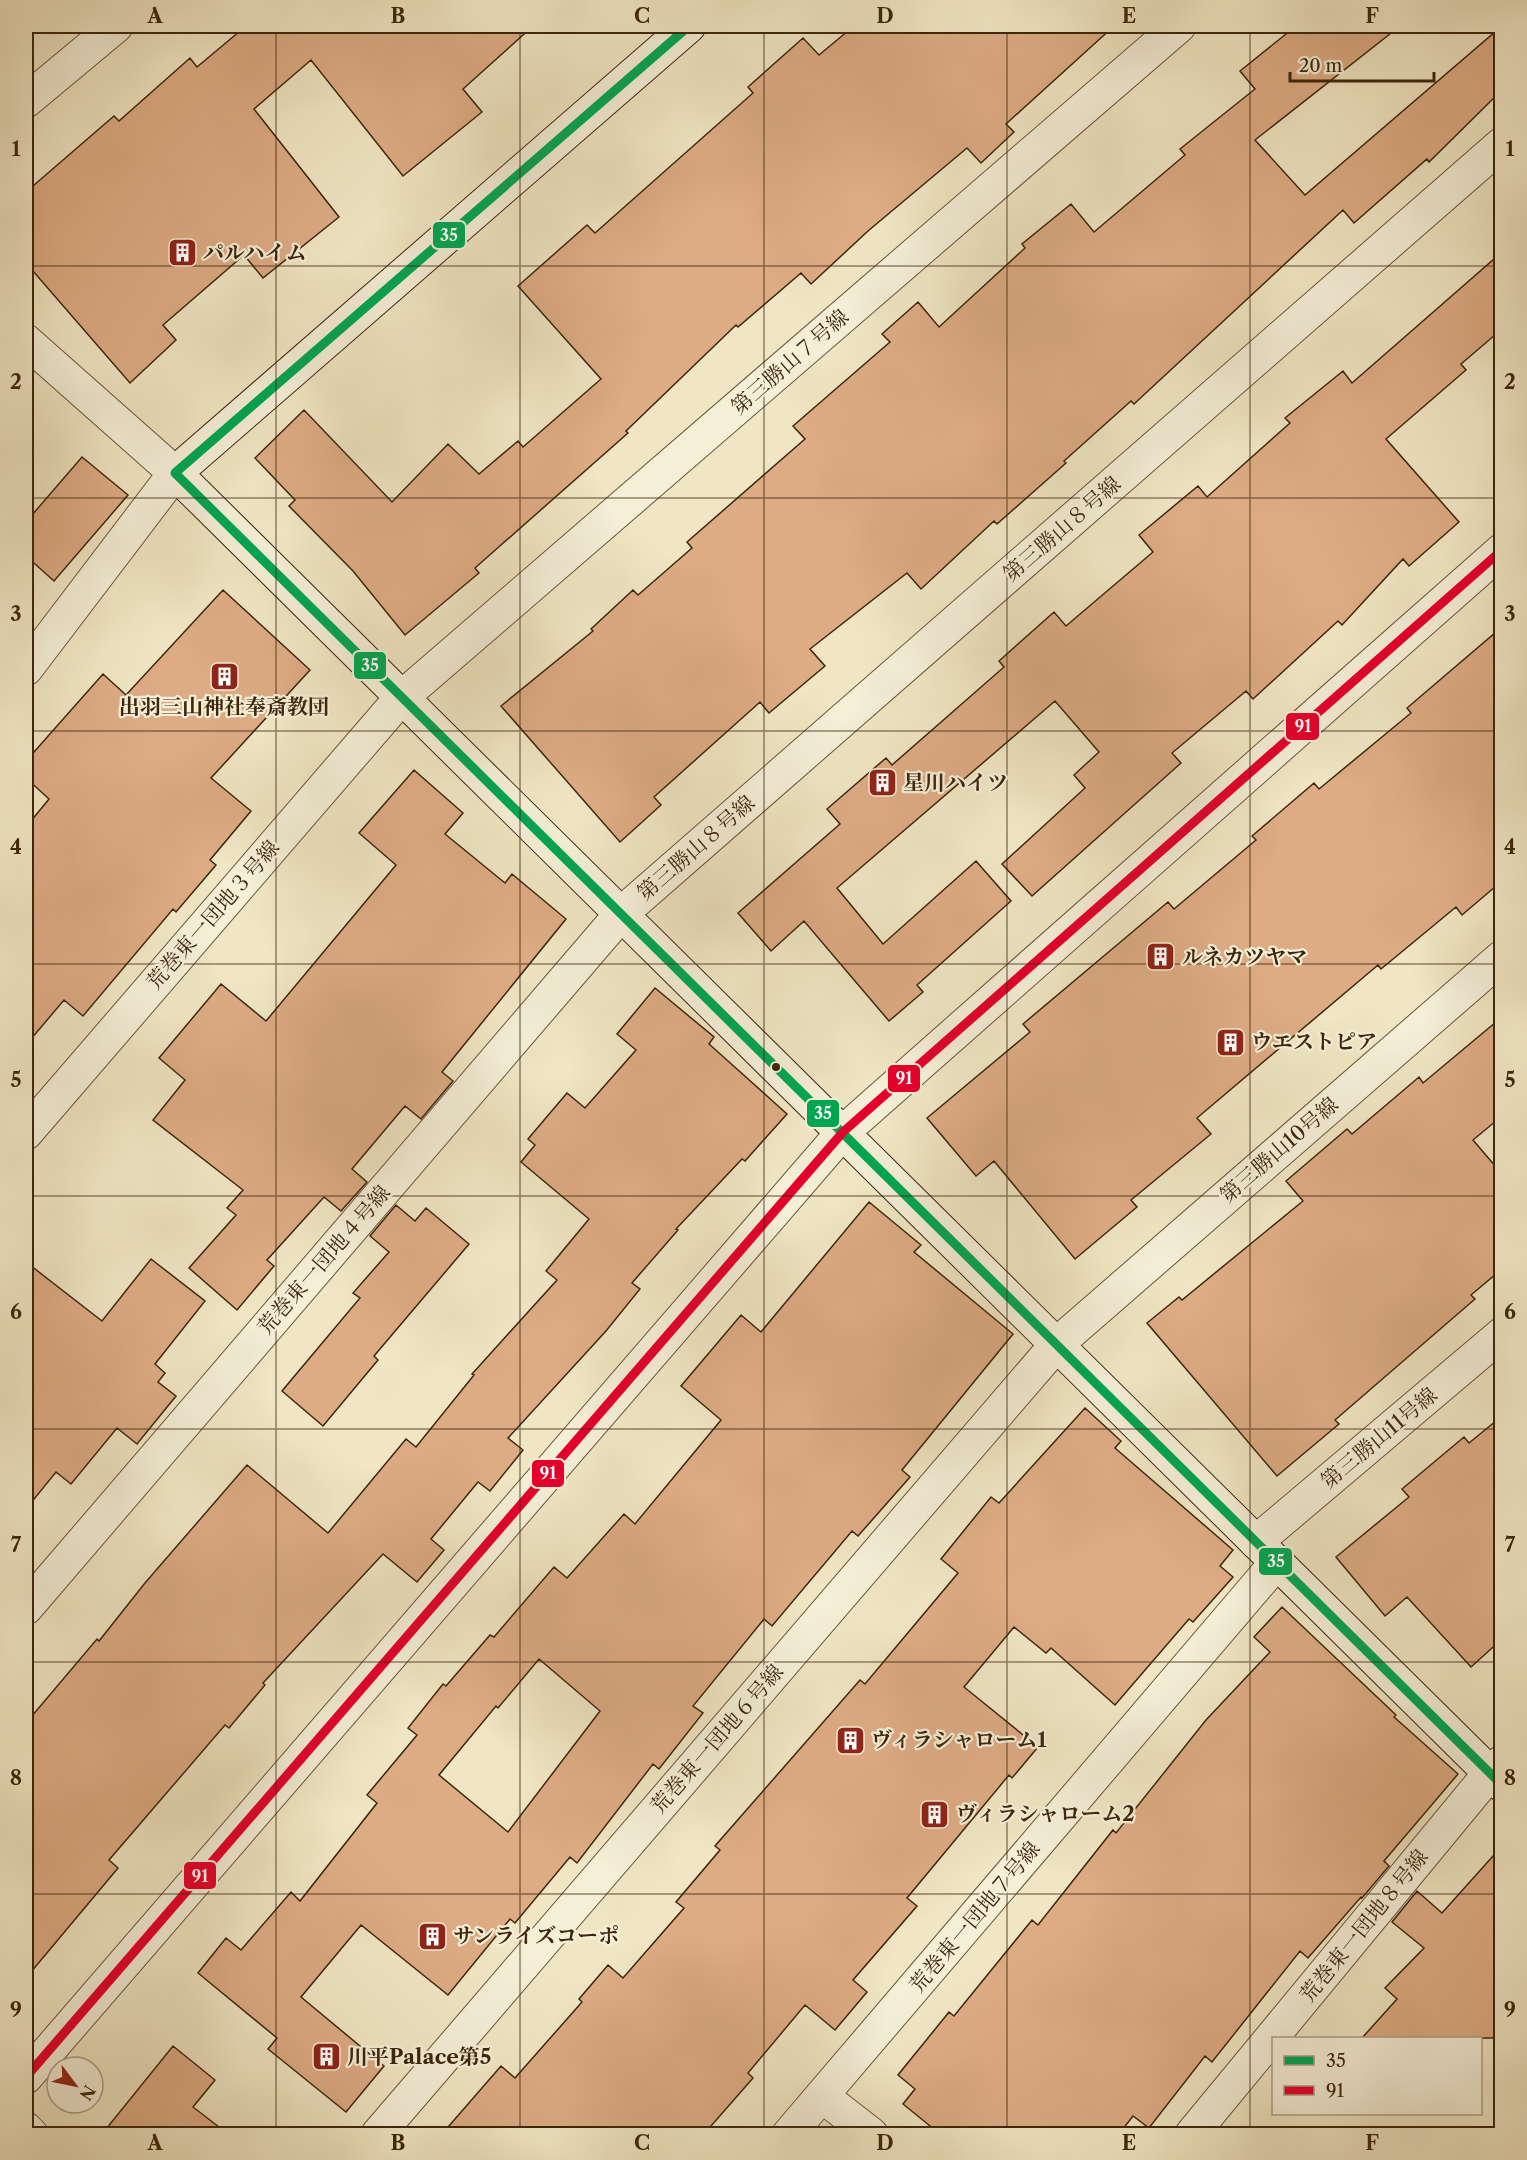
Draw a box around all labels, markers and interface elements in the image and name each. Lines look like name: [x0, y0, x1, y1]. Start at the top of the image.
text: A: [146, 4, 163, 28]
text: B: [391, 4, 406, 28]
text: C: [634, 4, 650, 28]
text: D: [876, 4, 894, 28]
text: E: [1122, 4, 1136, 28]
text: F: [1365, 4, 1379, 28]
scale bar: [1290, 45, 1434, 83]
text: 20 m: [1299, 55, 1343, 77]
text: 1: [12, 137, 21, 161]
text: 1: [1506, 137, 1515, 161]
line badge: 35: [432, 221, 466, 249]
text: 35: [440, 225, 458, 245]
building icon: パルハイム: [166, 237, 198, 269]
place label: パルハイム: [203, 240, 307, 265]
street label: 第三勝山７号線: [726, 304, 853, 419]
text: 2: [10, 370, 22, 394]
text: 2: [1504, 370, 1516, 394]
street label: 第三勝山８号線: [998, 471, 1125, 586]
text: 3: [10, 602, 22, 626]
text: 3: [1504, 602, 1516, 626]
line badge: 35: [353, 651, 387, 680]
text: 35: [361, 655, 379, 675]
building icon: 出羽三山神社奉斎教団: [208, 660, 240, 692]
place label: 出羽三山神社奉斎教団: [119, 694, 329, 719]
line badge: 91: [1285, 712, 1320, 741]
text: 91: [1295, 716, 1312, 736]
building icon: 星川ハイツ: [866, 767, 898, 799]
place label: 星川ハイツ: [903, 770, 1008, 795]
street label: 第三勝山８号線: [632, 790, 759, 905]
text: 4: [10, 835, 22, 859]
street label: 荒巻東一団地３号線: [141, 835, 284, 994]
text: 4: [1504, 835, 1516, 859]
building icon: ルネカツヤマ: [1145, 941, 1177, 973]
place label: ルネカツヤマ: [1182, 944, 1307, 969]
building icon: ウエストピア: [1214, 1026, 1246, 1058]
place label: ウエストピア: [1251, 1029, 1377, 1054]
unlabelled marker: [770, 1061, 782, 1073]
line badge: 91: [887, 1064, 921, 1093]
text: 5: [10, 1068, 22, 1092]
text: 91: [896, 1068, 913, 1088]
text: 5: [1504, 1068, 1516, 1092]
street label: 第三勝山10号線: [1215, 1092, 1343, 1208]
line badge: 35: [806, 1099, 840, 1128]
text: 35: [814, 1103, 832, 1123]
street label: 荒巻東一団地４号線: [252, 1180, 395, 1339]
text: 6: [10, 1300, 22, 1324]
text: 6: [1504, 1300, 1516, 1324]
street label: 第三勝山11号線: [1316, 1382, 1442, 1493]
line badge: 91: [531, 1459, 565, 1488]
text: 91: [540, 1463, 557, 1483]
text: 7: [11, 1533, 22, 1557]
text: 7: [1505, 1533, 1516, 1557]
line badge: 35: [1258, 1547, 1293, 1576]
text: 35: [1267, 1551, 1285, 1571]
street label: 荒巻東一団地６号線: [645, 1659, 788, 1818]
building icon: ヴィラシャローム1: [834, 1724, 866, 1756]
place label: ヴィラシャローム1: [871, 1727, 1047, 1752]
text: 8: [10, 1766, 22, 1790]
text: 8: [1504, 1766, 1516, 1790]
building icon: ヴィラシャローム2: [919, 1798, 951, 1830]
place label: ヴィラシャローム2: [956, 1801, 1135, 1826]
street label: 荒巻東一団地７号線: [904, 1836, 1045, 1997]
street label: 荒巻東一団地８号線: [1294, 1844, 1433, 2007]
line badge: 91: [183, 1861, 217, 1890]
text: 91: [192, 1866, 209, 1886]
building icon: サンライズコーポ: [416, 1920, 448, 1952]
place label: サンライズコーポ: [453, 1923, 619, 1948]
text: 9: [10, 1998, 22, 2022]
text: 9: [1504, 1998, 1516, 2022]
legend: [1272, 2037, 1482, 2115]
building icon: 川平Palace第5: [310, 2041, 342, 2073]
place label: 川平Palace第5: [347, 2044, 491, 2069]
text: 35: [1326, 2050, 1346, 2072]
north arrow: [45, 2055, 105, 2115]
text: 91: [1326, 2080, 1345, 2102]
text: N: [76, 2082, 100, 2104]
text: A: [146, 2131, 163, 2155]
text: B: [391, 2131, 406, 2155]
text: C: [634, 2131, 650, 2155]
text: D: [876, 2131, 894, 2155]
text: E: [1122, 2131, 1136, 2155]
text: F: [1365, 2131, 1379, 2155]

